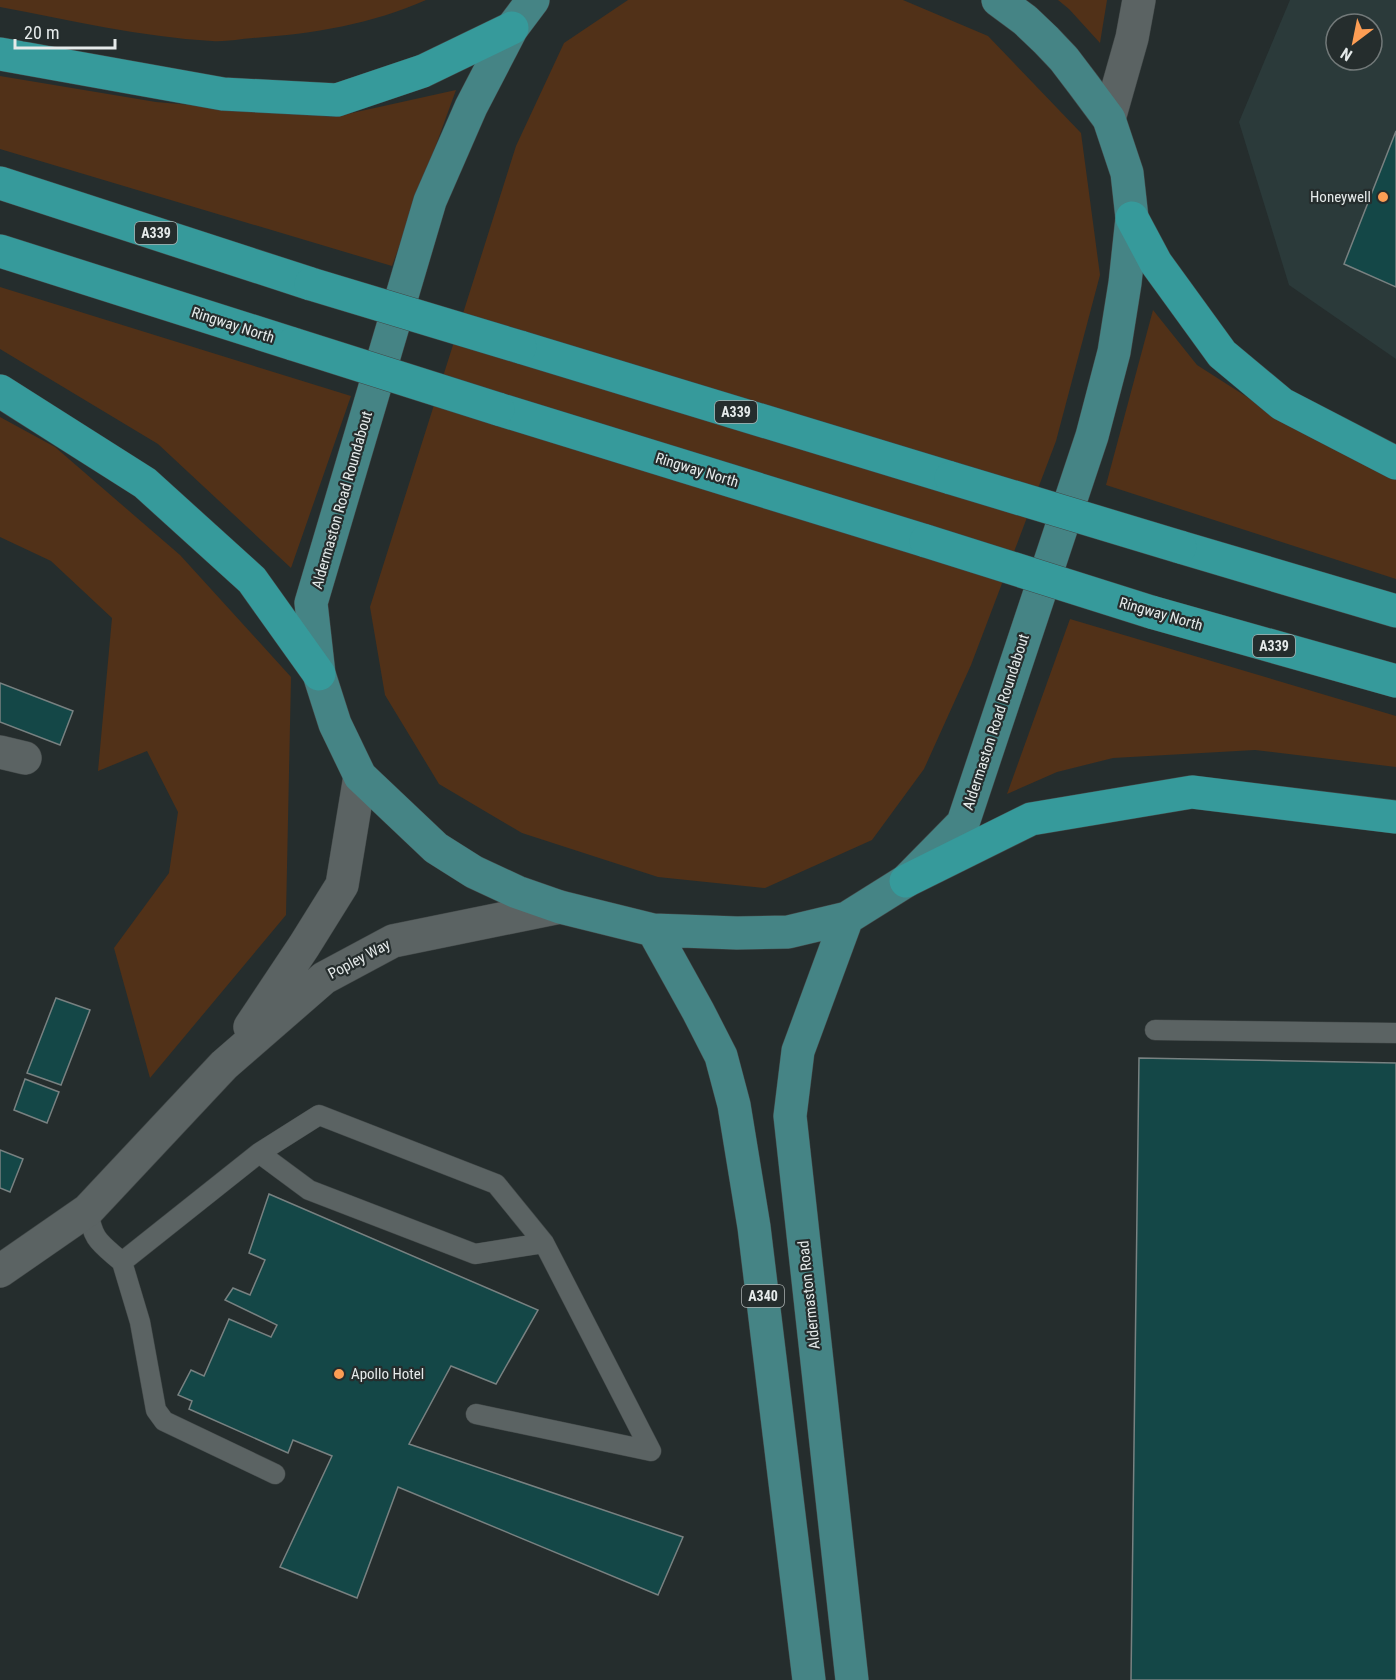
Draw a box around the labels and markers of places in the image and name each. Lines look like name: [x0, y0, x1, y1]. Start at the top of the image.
place label: Honeywell: [1310, 188, 1371, 206]
marker: Honeywell: [1376, 190, 1390, 204]
place label: Apollo Hotel: [351, 1365, 424, 1383]
marker: Apollo Hotel: [332, 1367, 346, 1381]

